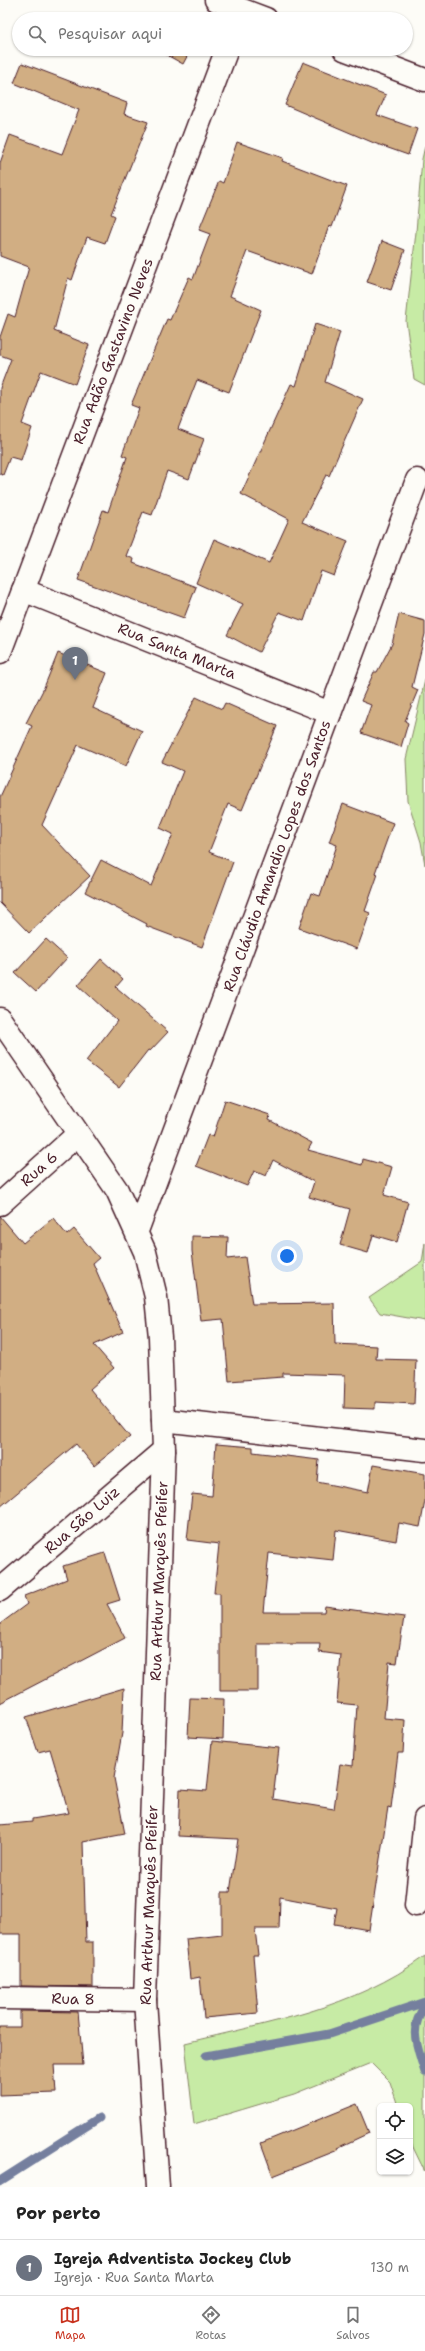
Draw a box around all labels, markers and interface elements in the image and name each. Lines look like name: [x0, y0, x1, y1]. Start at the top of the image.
search box: [12, 12, 413, 56]
icon: search: [26, 23, 48, 45]
text: Pesquisar aqui: [58, 24, 162, 44]
street label: Rua Adão Gastavino Neves: [68, 255, 158, 447]
street label: Rua Santa Marta: [115, 618, 240, 684]
pin: 1: [62, 647, 88, 680]
street label: Rua Cláudio Amandio Lopes dos Santos: [218, 717, 336, 995]
street label: Rua 6: [16, 1147, 62, 1191]
your location: [277, 1246, 297, 1266]
street label: Rua Arthur Marquês Pfeifer: [146, 1481, 172, 1681]
street label: Rua São Luiz: [40, 1482, 124, 1558]
street label: Rua Arthur Marquês Pfeifer: [136, 1805, 162, 2005]
street label: Rua 8: [51, 1989, 95, 2009]
map controls: [377, 2103, 413, 2175]
button: locate: [377, 2103, 413, 2139]
button: layers: [377, 2139, 413, 2175]
text: Por perto: [16, 2202, 101, 2224]
text: Igreja Adventista Jockey Club: [54, 2249, 291, 2269]
text: 1: [26, 2259, 32, 2276]
text: 130 m: [371, 2259, 409, 2276]
text: Igreja · Rua Santa Marta: [54, 2269, 214, 2286]
tab: Mapa: [55, 2304, 85, 2343]
tab: Rotas: [196, 2304, 226, 2343]
tab: Salvos: [336, 2304, 370, 2343]

